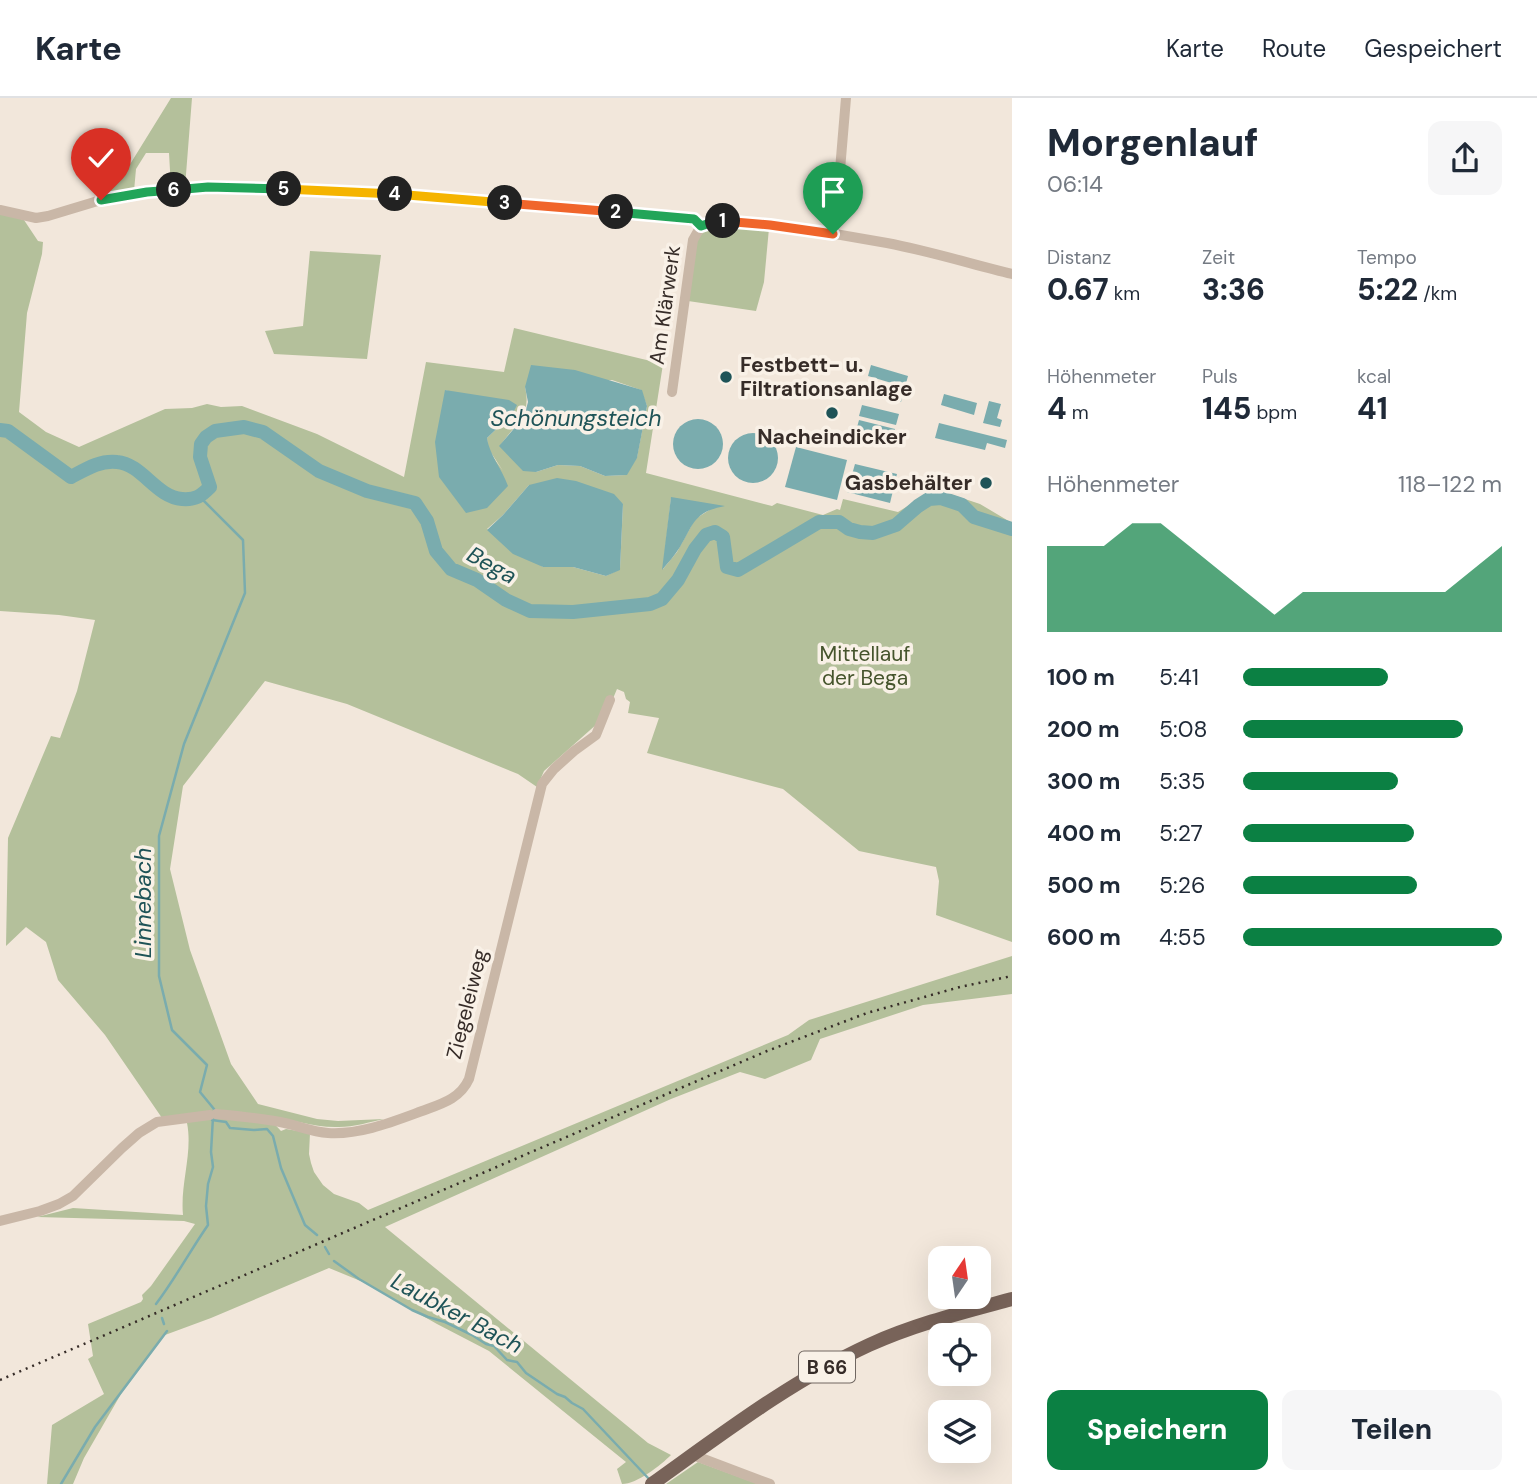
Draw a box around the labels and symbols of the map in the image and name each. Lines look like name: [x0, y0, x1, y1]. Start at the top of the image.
pin: [71, 128, 131, 200]
pin: [803, 162, 863, 234]
pin: 6: [156, 172, 192, 208]
pin: 5: [266, 172, 302, 206]
pin: 4: [378, 176, 412, 212]
pin: 3: [488, 186, 522, 220]
pin: 2: [598, 194, 634, 230]
pin: 1: [706, 204, 740, 238]
street label: Am Klärwerk: [643, 243, 687, 367]
place label: Festbett- u. Filtrationsanlage: [740, 351, 913, 403]
marker: Festbett- u. Filtrationsanlage: [718, 369, 734, 385]
water label: Schönungsteich: [491, 403, 661, 433]
marker: Nacheindicker: [824, 405, 840, 421]
place label: Nacheindicker: [757, 423, 907, 451]
place label: Gasbehälter: [845, 469, 972, 497]
marker: Gasbehälter: [978, 475, 994, 491]
water label: Bega: [462, 539, 522, 591]
park label: Mittellauf der Bega: [820, 640, 910, 692]
water label: Linnebach: [128, 848, 158, 958]
street label: Ziegeleiweg: [440, 946, 494, 1062]
north arrow: [928, 1246, 990, 1309]
water label: Laubker Bach: [386, 1266, 528, 1360]
road number: B 66: [799, 1352, 855, 1382]

